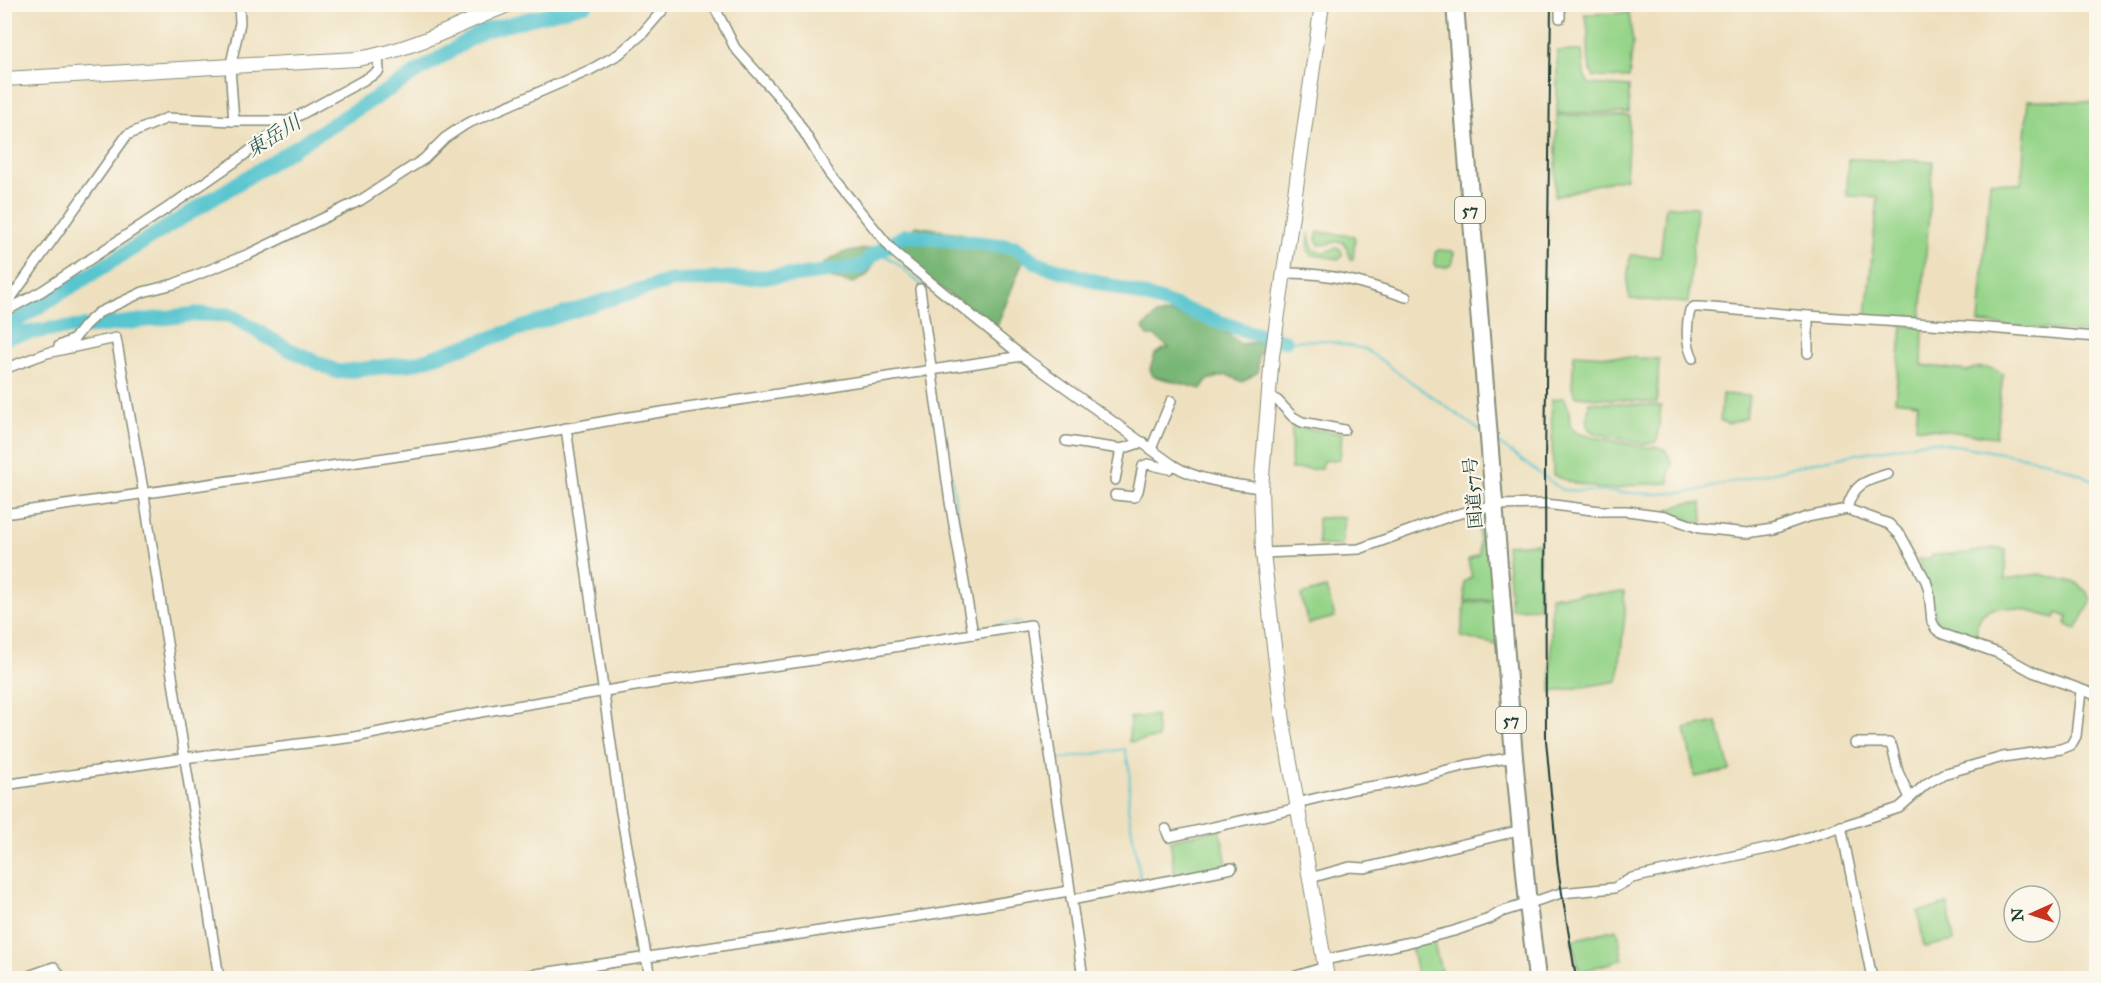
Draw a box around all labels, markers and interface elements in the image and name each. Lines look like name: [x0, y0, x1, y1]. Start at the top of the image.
water label: 東岳川: [241, 109, 306, 162]
road number: 57: [1455, 197, 1485, 223]
street label: 国道57号: [1459, 456, 1487, 530]
road number: 57: [1496, 707, 1526, 733]
north arrow: [2002, 884, 2062, 944]
text: N: [2008, 907, 2027, 922]

